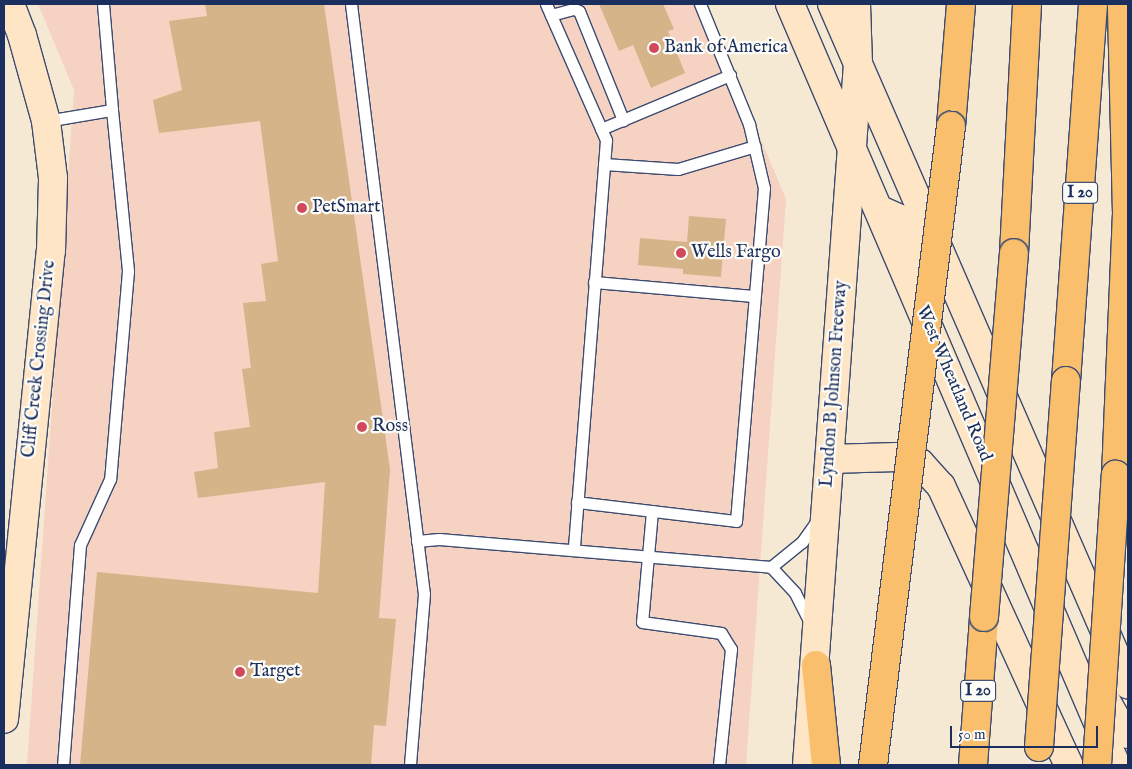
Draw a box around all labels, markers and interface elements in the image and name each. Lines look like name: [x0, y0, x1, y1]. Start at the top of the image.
place label: Bank of America: [664, 37, 788, 59]
marker: Bank of America: [648, 42, 660, 54]
road number: I 20: [1061, 180, 1099, 207]
place label: PetSmart: [312, 197, 380, 219]
marker: PetSmart: [296, 202, 308, 214]
place label: Wells Fargo: [691, 242, 781, 264]
marker: Wells Fargo: [675, 247, 687, 259]
street label: Cliff Creek Crossing Drive: [19, 259, 61, 459]
street label: Lyndon B Johnson Freeway: [817, 280, 853, 488]
street label: West Wheatland Road: [910, 303, 996, 465]
place label: Ross: [372, 416, 408, 438]
marker: Ross: [356, 421, 368, 433]
place label: Target: [250, 661, 300, 683]
marker: Target: [234, 666, 246, 678]
road number: I 20: [959, 678, 997, 704]
scale bar: [952, 716, 1100, 748]
text: 50 m: [958, 725, 986, 744]

